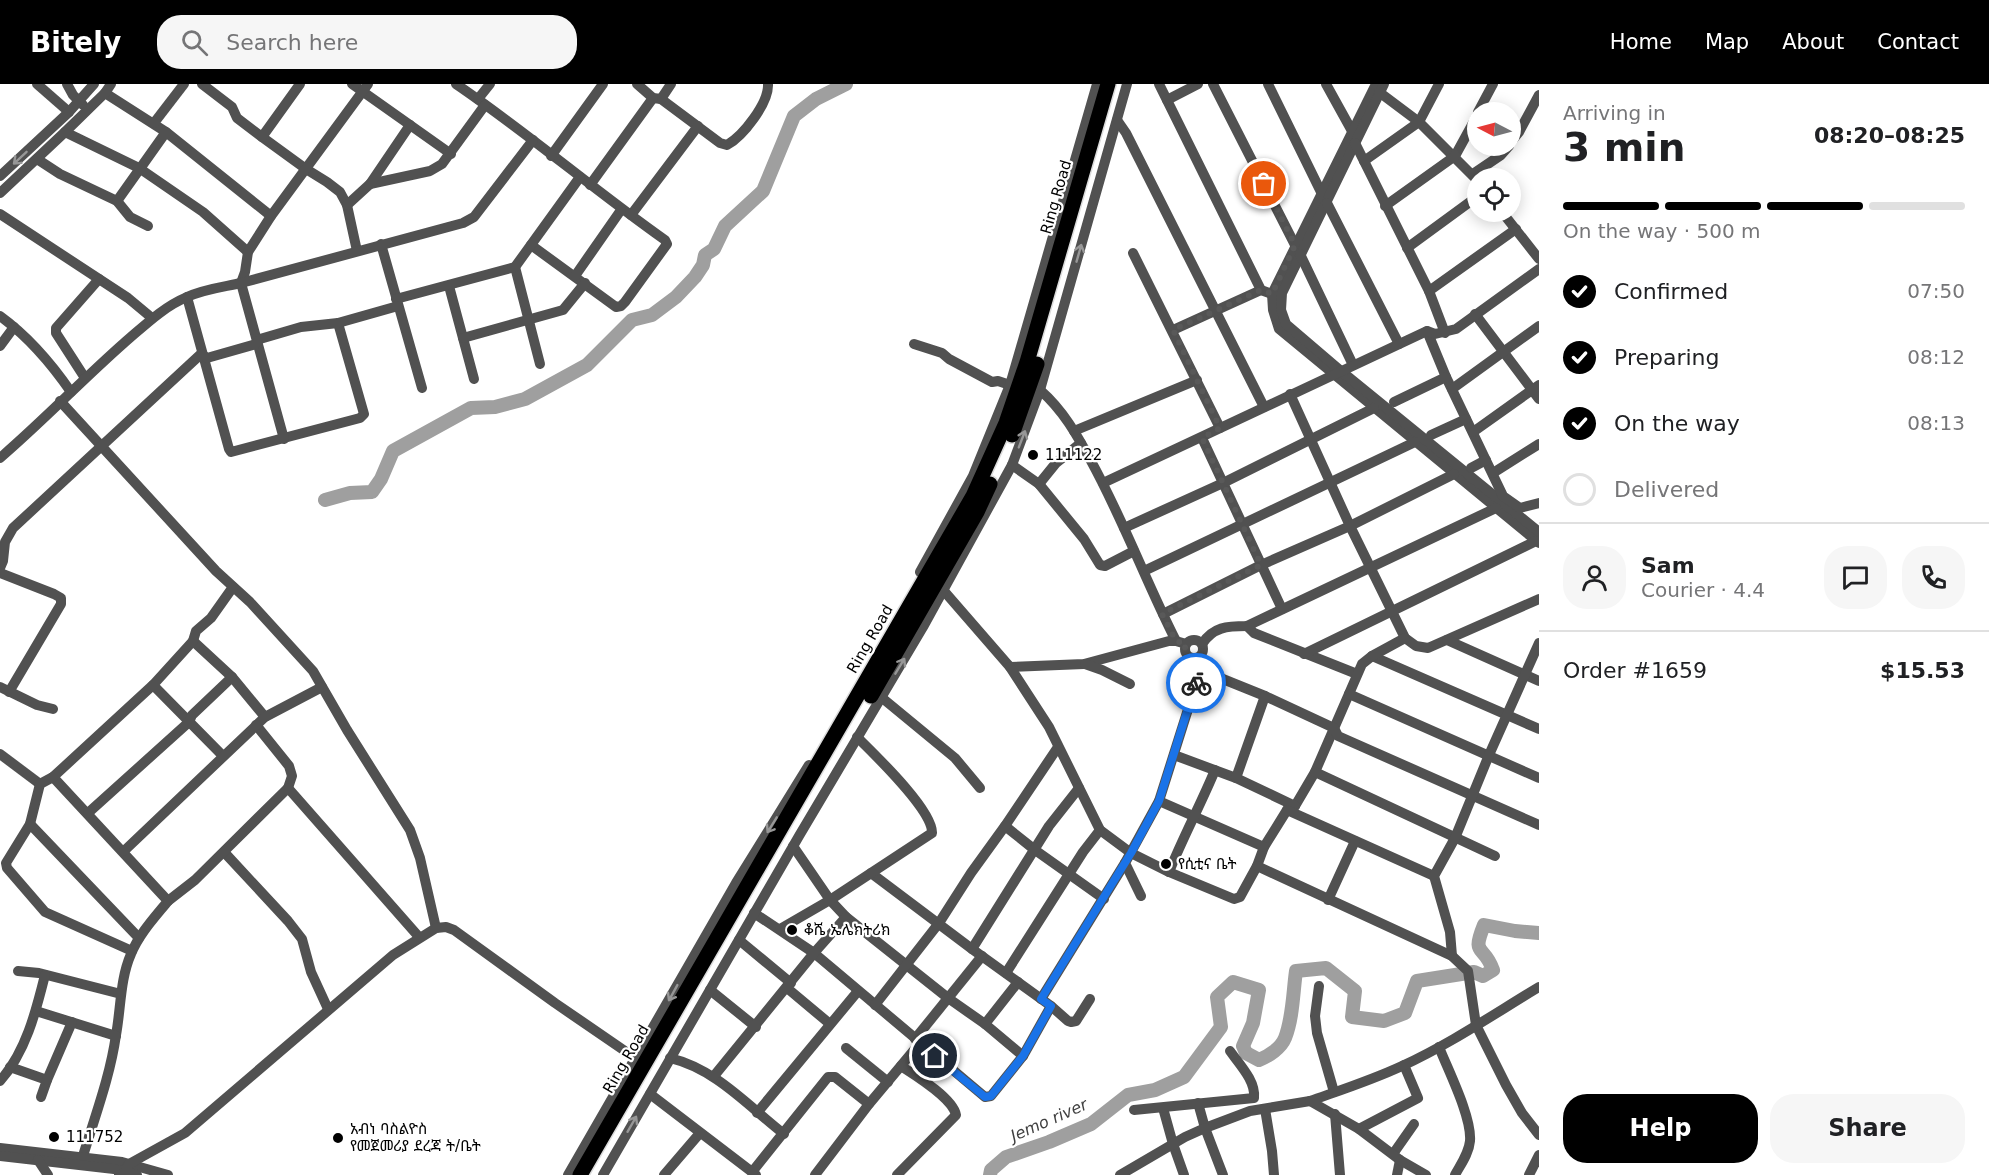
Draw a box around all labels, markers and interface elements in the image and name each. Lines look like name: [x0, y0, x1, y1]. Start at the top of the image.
search box: [157, 15, 577, 69]
text: Bitely: [30, 26, 121, 59]
icon: search: [178, 26, 211, 59]
text: Search here: [226, 30, 358, 55]
text: Home: [1610, 30, 1672, 54]
text: Map: [1705, 30, 1749, 54]
text: About: [1782, 30, 1844, 54]
text: Contact: [1877, 30, 1959, 54]
text: Arriving in: [1563, 101, 1666, 125]
north arrow: [1467, 102, 1521, 156]
map controls: [1467, 102, 1521, 222]
text: 08:20–08:25: [1814, 123, 1965, 148]
text: 3 min: [1563, 125, 1685, 170]
one-way arrow: [12, 151, 27, 165]
street label: Ring Road: [1037, 158, 1075, 236]
pin: [1238, 158, 1289, 209]
icon: bag: [1247, 167, 1280, 200]
button: locate: [1467, 168, 1521, 222]
text: On the way · 500 m: [1563, 219, 1761, 243]
one-way arrow: [1074, 244, 1086, 263]
icon: check: [1563, 275, 1596, 308]
text: Confirmed: [1614, 279, 1728, 304]
text: 07:50: [1907, 279, 1965, 303]
icon: check: [1563, 341, 1596, 374]
text: Preparing: [1614, 345, 1720, 370]
text: 08:12: [1907, 345, 1965, 369]
icon: check: [1563, 407, 1596, 440]
text: On the way: [1614, 411, 1740, 436]
text: 08:13: [1907, 411, 1965, 435]
one-way arrow: [1017, 430, 1028, 449]
place label: 111122: [1045, 446, 1102, 464]
marker: 111122: [1026, 448, 1040, 462]
text: Delivered: [1614, 477, 1719, 502]
button: person: [1563, 546, 1626, 609]
button: chat: [1824, 546, 1887, 609]
button: phone: [1902, 546, 1965, 609]
text: Sam: [1641, 553, 1695, 578]
text: Courier · 4.4: [1641, 578, 1765, 602]
street label: Ring Road: [843, 602, 897, 676]
courier: [1166, 653, 1226, 713]
one-way arrow: [894, 658, 906, 675]
text: Order #1659: [1563, 658, 1707, 683]
text: $15.53: [1880, 658, 1965, 683]
icon: bike: [1180, 667, 1213, 700]
one-way arrow: [765, 816, 777, 833]
place label: የሲቲና ቤት: [1178, 855, 1237, 873]
marker: የሲቲና ቤት: [1159, 857, 1173, 871]
place label: ቆሼ ኤሌክትሪክ: [804, 921, 891, 939]
marker: ቆሼ ኤሌክትሪክ: [785, 923, 799, 937]
one-way arrow: [667, 984, 679, 1001]
street label: Ring Road: [599, 1022, 653, 1096]
pin: [909, 1030, 960, 1081]
icon: home: [918, 1039, 951, 1072]
water label: Jemo river: [1005, 1094, 1092, 1147]
button: Help: [1563, 1094, 1758, 1163]
button: Share: [1770, 1094, 1965, 1163]
one-way arrow: [627, 1116, 638, 1134]
place label: አብነ ባስልዮስ የመጀመሪያ ደረጃ ት/ቤት: [350, 1120, 481, 1155]
place label: 111752: [66, 1128, 123, 1146]
marker: 111752: [47, 1130, 61, 1144]
marker: አብነ ባስልዮስ የመጀመሪያ ደረጃ ት/ቤት: [331, 1131, 345, 1145]

